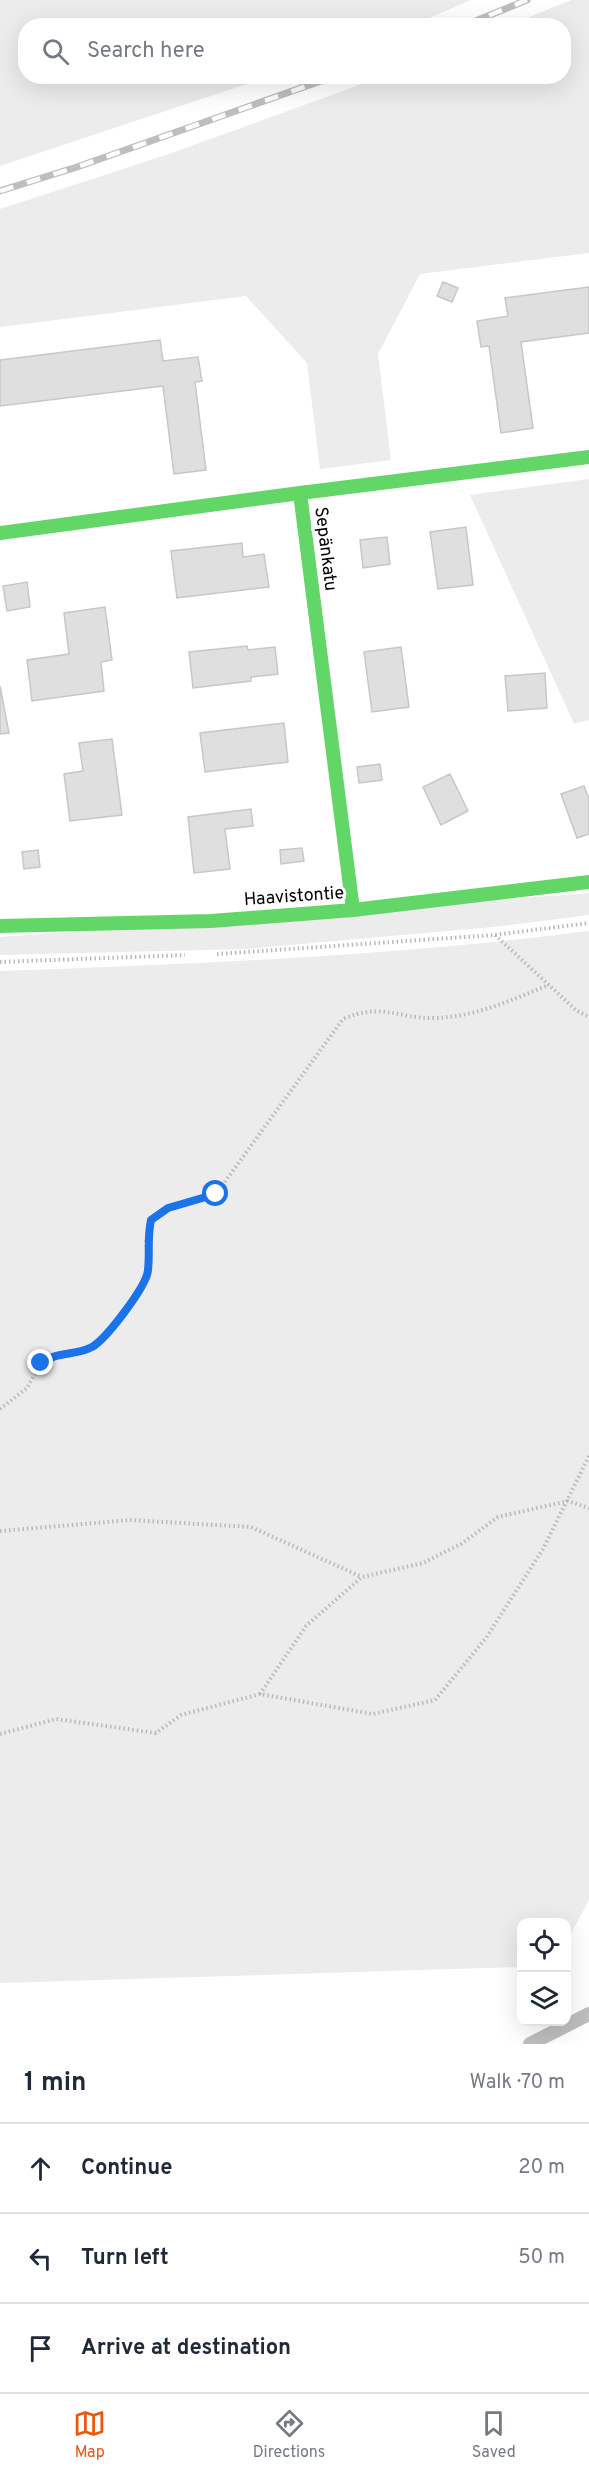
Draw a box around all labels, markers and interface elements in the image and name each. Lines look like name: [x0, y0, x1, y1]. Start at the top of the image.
search box: [18, 18, 571, 84]
icon: search: [39, 35, 72, 68]
text: Search here: [87, 38, 205, 65]
street label: Sepänkatu: [308, 505, 342, 593]
street label: Haavistontie: [243, 882, 345, 912]
route start: [202, 1180, 228, 1206]
route end: [27, 1349, 53, 1375]
map controls: [517, 1918, 571, 2026]
button: locate: [517, 1918, 571, 1972]
button: layers: [517, 1972, 571, 2026]
text: 1 min: [24, 2067, 86, 2100]
text: Walk · 70 m: [469, 2070, 565, 2096]
icon: ahead: [24, 2152, 57, 2185]
text: Continue: [81, 2155, 172, 2182]
text: 20 m: [518, 2155, 565, 2181]
icon: left: [24, 2242, 57, 2275]
text: Turn left: [81, 2245, 169, 2272]
text: 50 m: [518, 2245, 565, 2271]
icon: arrive: [24, 2332, 57, 2365]
text: Arrive at destination: [81, 2335, 291, 2362]
tab: Map: [73, 2407, 106, 2463]
tab: Directions: [253, 2407, 325, 2463]
tab: Saved: [472, 2407, 516, 2463]

